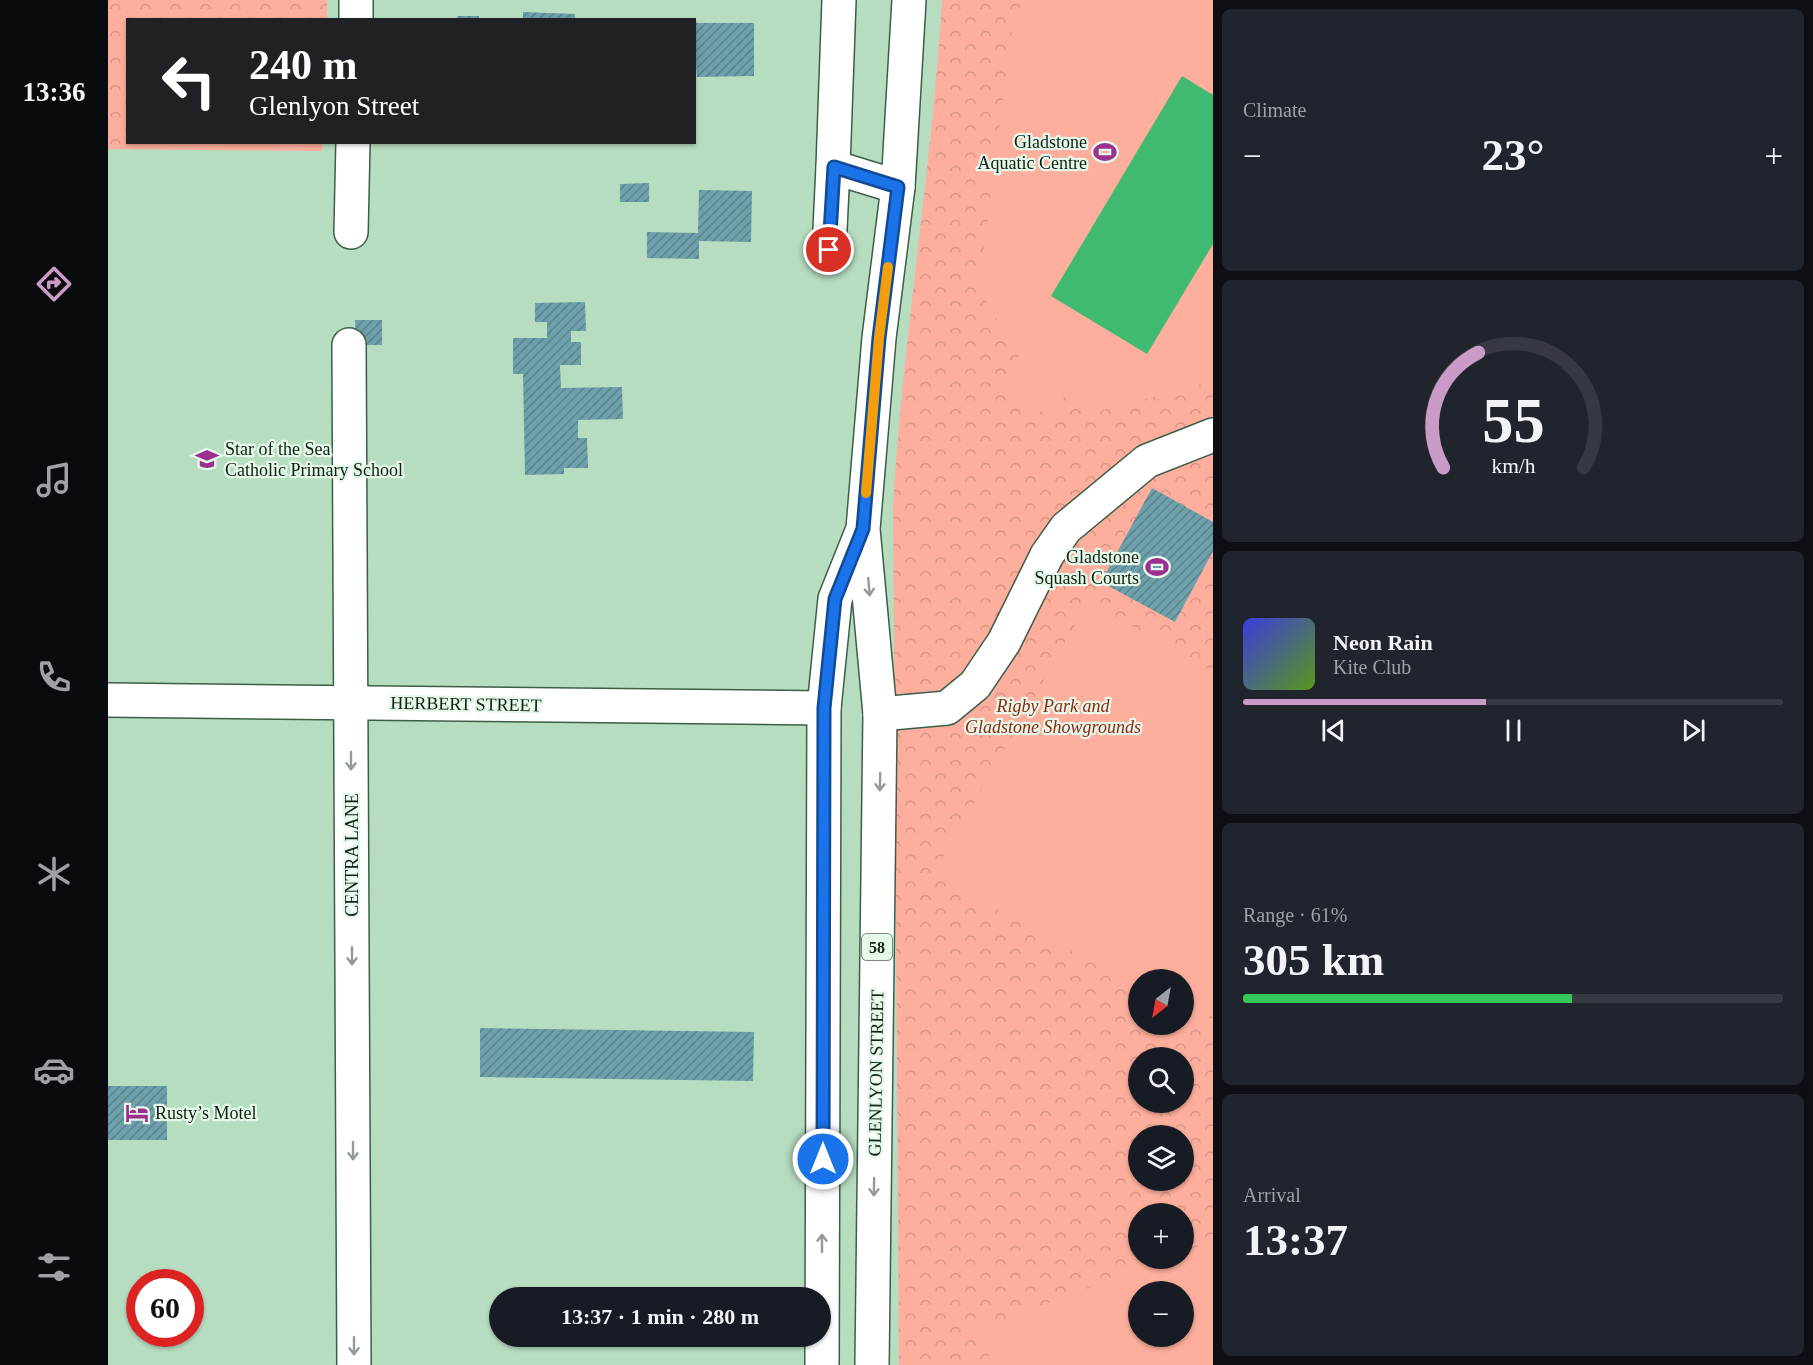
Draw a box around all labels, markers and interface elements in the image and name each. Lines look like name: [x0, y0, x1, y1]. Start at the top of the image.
icon: left: [150, 42, 228, 120]
text: 240 m: [249, 42, 358, 88]
text: 13:36: [23, 77, 86, 107]
text: Glenlyon Street: [249, 91, 419, 121]
text: Climate: [1243, 99, 1306, 121]
text: 23°: [1482, 130, 1545, 180]
place label: Gladstone Aquatic Centre: [978, 132, 1087, 173]
text: −: [1243, 138, 1262, 174]
text: +: [1764, 138, 1783, 174]
sports icon: Gladstone Aquatic Centre: [1092, 139, 1118, 165]
pin: [803, 224, 854, 275]
icon: arrive: [812, 233, 845, 266]
icon: directions: [33, 263, 75, 305]
text: 55: [1482, 386, 1544, 455]
place label: Star of the Sea Catholic Primary School: [225, 439, 403, 480]
school or university icon: Star of the Sea Catholic Primary School: [194, 446, 220, 472]
text: km/h: [1491, 455, 1535, 479]
icon: music: [33, 459, 75, 501]
place label: Gladstone Squash Courts: [1034, 547, 1139, 588]
sports icon: Gladstone Squash Courts: [1144, 554, 1170, 580]
one-way arrow: [864, 577, 875, 597]
text: Neon Rain: [1333, 630, 1433, 655]
icon: phone: [33, 656, 75, 698]
text: Kite Club: [1333, 656, 1411, 678]
street label: HERBERT STREET: [390, 693, 542, 715]
park label: Rigby Park and Gladstone Showgrounds: [965, 696, 1141, 737]
icon: previous: [1317, 714, 1350, 747]
icon: pause: [1497, 714, 1530, 747]
icon: next: [1677, 714, 1710, 747]
one-way arrow: [345, 750, 357, 770]
one-way arrow: [874, 771, 885, 791]
street label: CENTRA LANE: [342, 793, 362, 917]
icon: climate: [33, 853, 75, 895]
text: Range · 61%: [1243, 904, 1347, 926]
road number: 58: [862, 934, 892, 960]
text: 305 km: [1243, 935, 1384, 985]
one-way arrow: [346, 945, 358, 965]
north arrow: [1128, 969, 1194, 1035]
map controls: [1128, 969, 1194, 1347]
street label: GLENLYON STREET: [865, 989, 887, 1157]
button: search: [1128, 1047, 1194, 1113]
icon: car: [33, 1049, 75, 1091]
hotel icon: Rusty’s Motel: [124, 1100, 150, 1126]
place label: Rusty’s Motel: [155, 1103, 257, 1123]
button: layers: [1128, 1125, 1194, 1191]
position arrow: [791, 1127, 855, 1191]
one-way arrow: [347, 1140, 359, 1160]
one-way arrow: [868, 1176, 880, 1196]
text: Arrival: [1243, 1184, 1301, 1206]
button: +: [1128, 1203, 1194, 1269]
text: 13:37: [1243, 1215, 1348, 1265]
one-way arrow: [816, 1233, 828, 1253]
icon: filters: [33, 1246, 75, 1288]
speed limit sign: 60: [126, 1269, 204, 1347]
button: −: [1128, 1281, 1194, 1347]
text: 13:37 · 1 min · 280 m: [561, 1304, 759, 1329]
one-way arrow: [348, 1335, 360, 1355]

